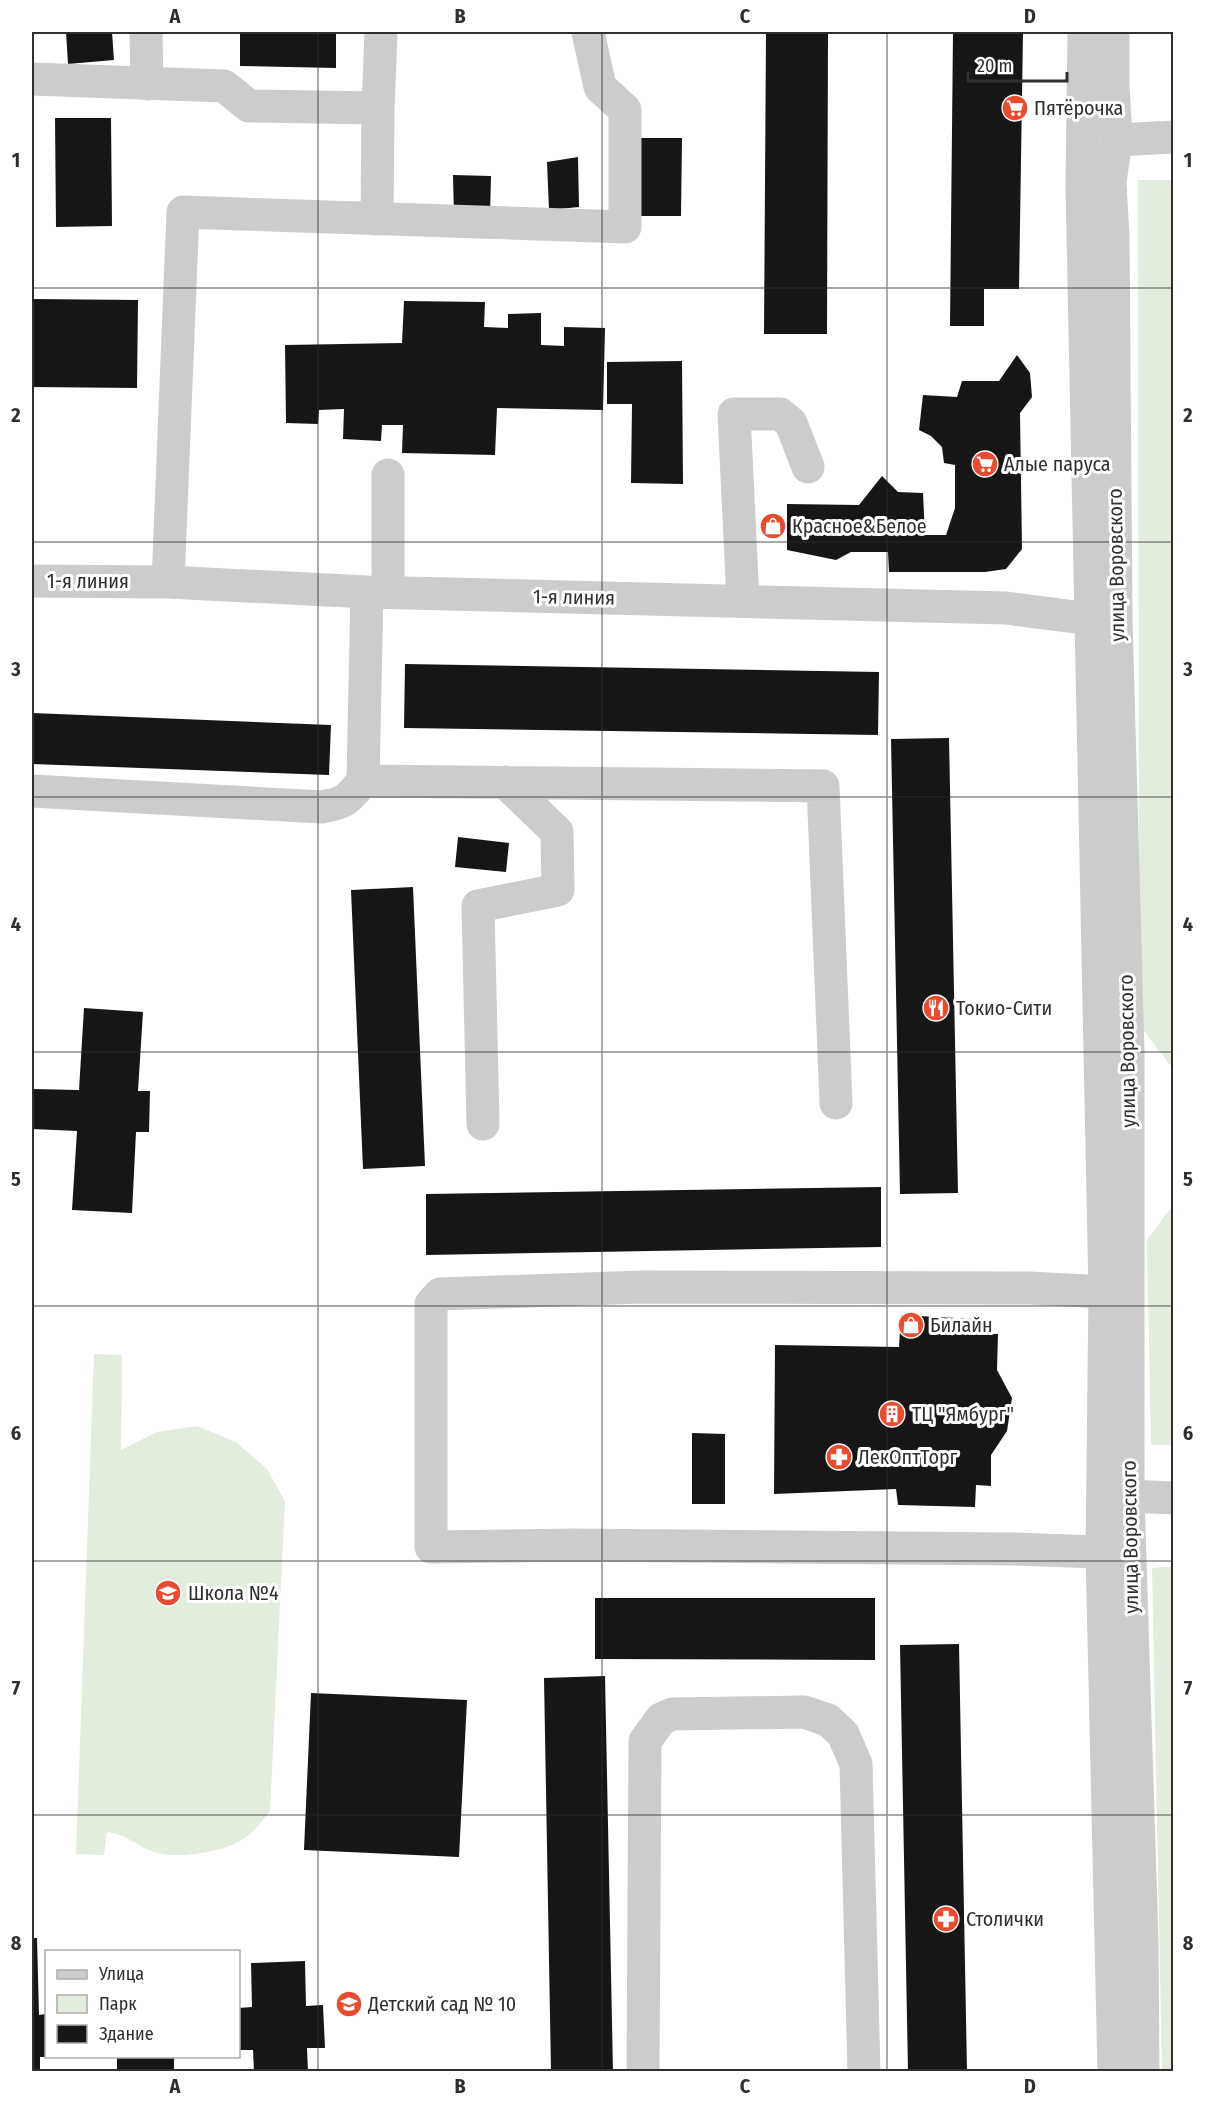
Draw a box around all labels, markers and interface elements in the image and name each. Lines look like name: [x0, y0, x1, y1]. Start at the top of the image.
text: A: [169, 4, 182, 28]
text: B: [454, 4, 466, 28]
text: C: [740, 4, 751, 28]
text: D: [1024, 4, 1036, 28]
scale bar: [968, 45, 1067, 83]
text: 20 m: [977, 55, 1012, 77]
supermarket icon: Пятёрочка: [1000, 93, 1030, 123]
place label: Пятёрочка: [1034, 96, 1123, 120]
text: 1: [12, 148, 20, 172]
text: 1: [1184, 148, 1192, 172]
text: 2: [10, 403, 21, 427]
text: 2: [1182, 403, 1193, 427]
supermarket icon: Алые паруса: [970, 449, 1000, 479]
place label: Алые паруса: [1004, 452, 1111, 476]
street label: улица Воровского: [1103, 488, 1129, 642]
shop icon: Красное&Белое: [758, 511, 788, 541]
place label: Красное&Белое: [792, 514, 927, 538]
street label: 1-я линия: [47, 569, 129, 593]
street label: 1-я линия: [533, 584, 615, 610]
text: 3: [10, 657, 21, 681]
text: 3: [1182, 657, 1193, 681]
text: 4: [11, 912, 21, 936]
text: 4: [1183, 912, 1193, 936]
street label: улица Воровского: [1114, 974, 1140, 1128]
restaurant icon: Токио-Сити: [921, 993, 951, 1023]
place label: Токио-Сити: [956, 996, 1052, 1020]
text: 5: [11, 1167, 21, 1191]
text: 5: [1183, 1167, 1193, 1191]
shop icon: Билайн: [896, 1310, 926, 1340]
place label: Билайн: [930, 1313, 993, 1337]
building icon: ТЦ "Ямбург": [877, 1399, 907, 1429]
place label: ТЦ "Ямбург": [912, 1402, 1014, 1426]
text: 6: [11, 1421, 21, 1445]
text: 6: [1183, 1421, 1193, 1445]
pharmacy icon: ЛекОптТорг: [824, 1442, 854, 1472]
place label: ЛекОптТорг: [858, 1445, 958, 1469]
street label: улица Воровского: [1117, 1460, 1143, 1614]
school or university icon: Школа №4: [153, 1578, 183, 1608]
place label: Школа №4: [188, 1581, 279, 1605]
text: 7: [12, 1676, 21, 1700]
text: 7: [1184, 1676, 1193, 1700]
pharmacy icon: Столички: [931, 1904, 961, 1934]
place label: Столички: [966, 1907, 1044, 1931]
text: 8: [11, 1931, 22, 1955]
text: 8: [1183, 1931, 1194, 1955]
legend: [45, 1950, 240, 2058]
text: Улица: [98, 1963, 144, 1985]
school or university icon: Детский сад № 10: [334, 1989, 364, 2019]
place label: Детский сад № 10: [367, 1992, 516, 2016]
text: Парк: [99, 1993, 137, 2015]
text: Здание: [99, 2023, 154, 2045]
text: A: [169, 2074, 182, 2098]
text: B: [454, 2074, 466, 2098]
text: C: [740, 2074, 751, 2098]
text: D: [1024, 2074, 1036, 2098]

